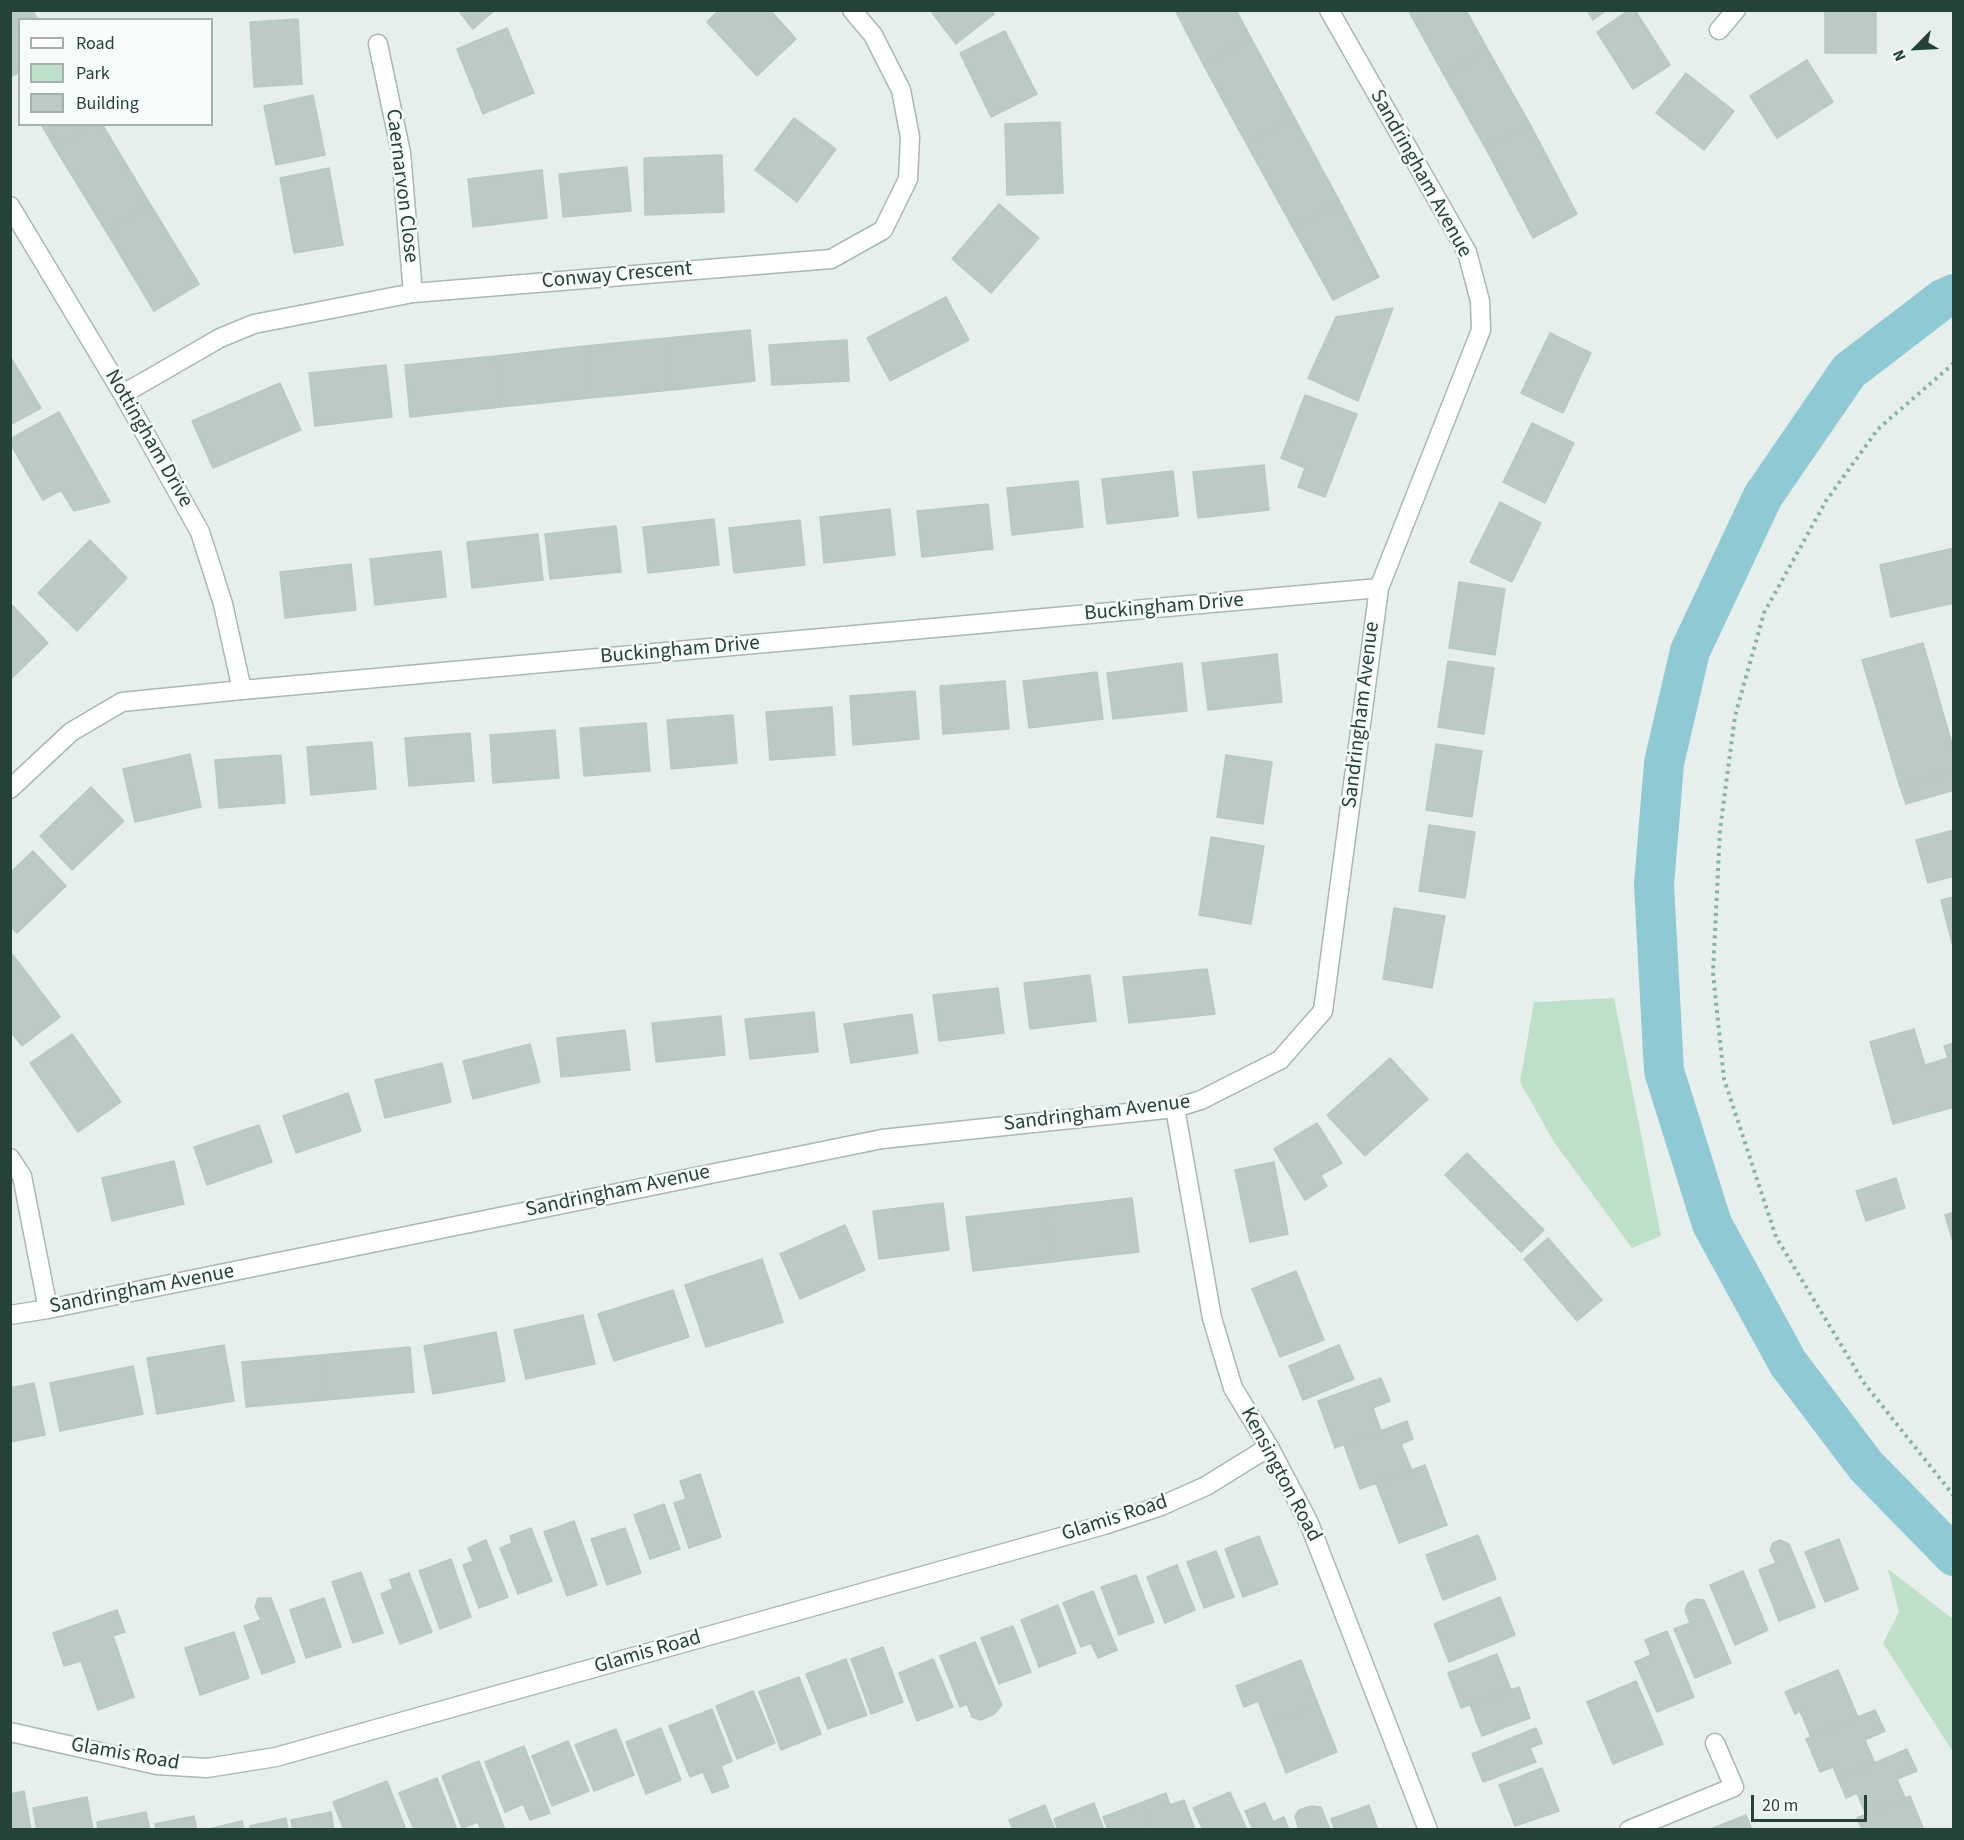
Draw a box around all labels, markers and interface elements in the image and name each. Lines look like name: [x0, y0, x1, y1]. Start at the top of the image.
legend: [18, 18, 213, 126]
north arrow: [1886, 18, 1946, 78]
text: Road: [76, 31, 115, 56]
text: N: [1887, 46, 1912, 65]
text: Park: [76, 61, 110, 86]
street label: Sandringham Avenue: [1363, 86, 1477, 262]
text: Building: [76, 91, 139, 116]
street label: Caernarvon Close: [379, 108, 423, 264]
street label: Conway Crescent: [541, 257, 693, 295]
street label: Nottingham Drive: [98, 366, 198, 512]
street label: Buckingham Drive: [1083, 588, 1245, 628]
street label: Sandringham Avenue: [1338, 620, 1386, 810]
street label: Buckingham Drive: [599, 631, 761, 671]
street label: Sandringham Avenue: [1002, 1090, 1192, 1138]
street label: Sandringham Avenue: [524, 1160, 712, 1224]
street label: Sandringham Avenue: [47, 1260, 237, 1320]
street label: Kensington Road: [1234, 1403, 1326, 1547]
street label: Glamis Road: [1059, 1490, 1171, 1548]
street label: Glamis Road: [592, 1626, 704, 1680]
street label: Glamis Road: [69, 1733, 181, 1777]
scale bar: [1754, 1783, 1870, 1821]
text: 20 m: [1762, 1793, 1798, 1818]

